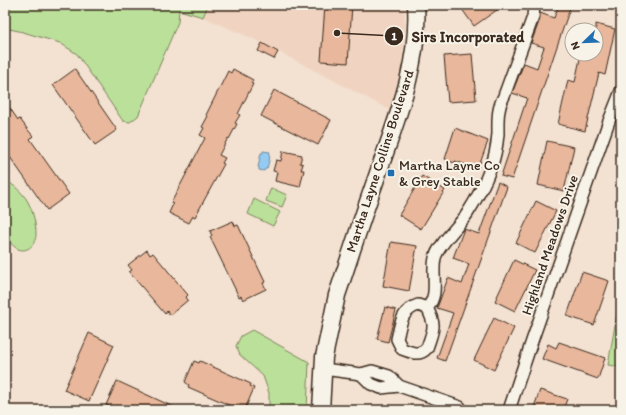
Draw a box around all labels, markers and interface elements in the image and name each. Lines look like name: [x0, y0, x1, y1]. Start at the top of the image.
north arrow: [564, 22, 604, 62]
callout: Sirs Incorporated: [384, 23, 533, 50]
text: Sirs Incorporated: [412, 28, 525, 47]
text: 1: [391, 29, 397, 43]
text: N: [568, 40, 583, 52]
street label: Martha Layne Collins Boulevard: [342, 67, 418, 254]
place label: Martha Layne Co & Grey Stable: [399, 157, 500, 190]
marker: Martha Layne Co & Grey Stable: [386, 168, 396, 178]
street label: Highland Meadows Drive: [518, 172, 582, 317]

